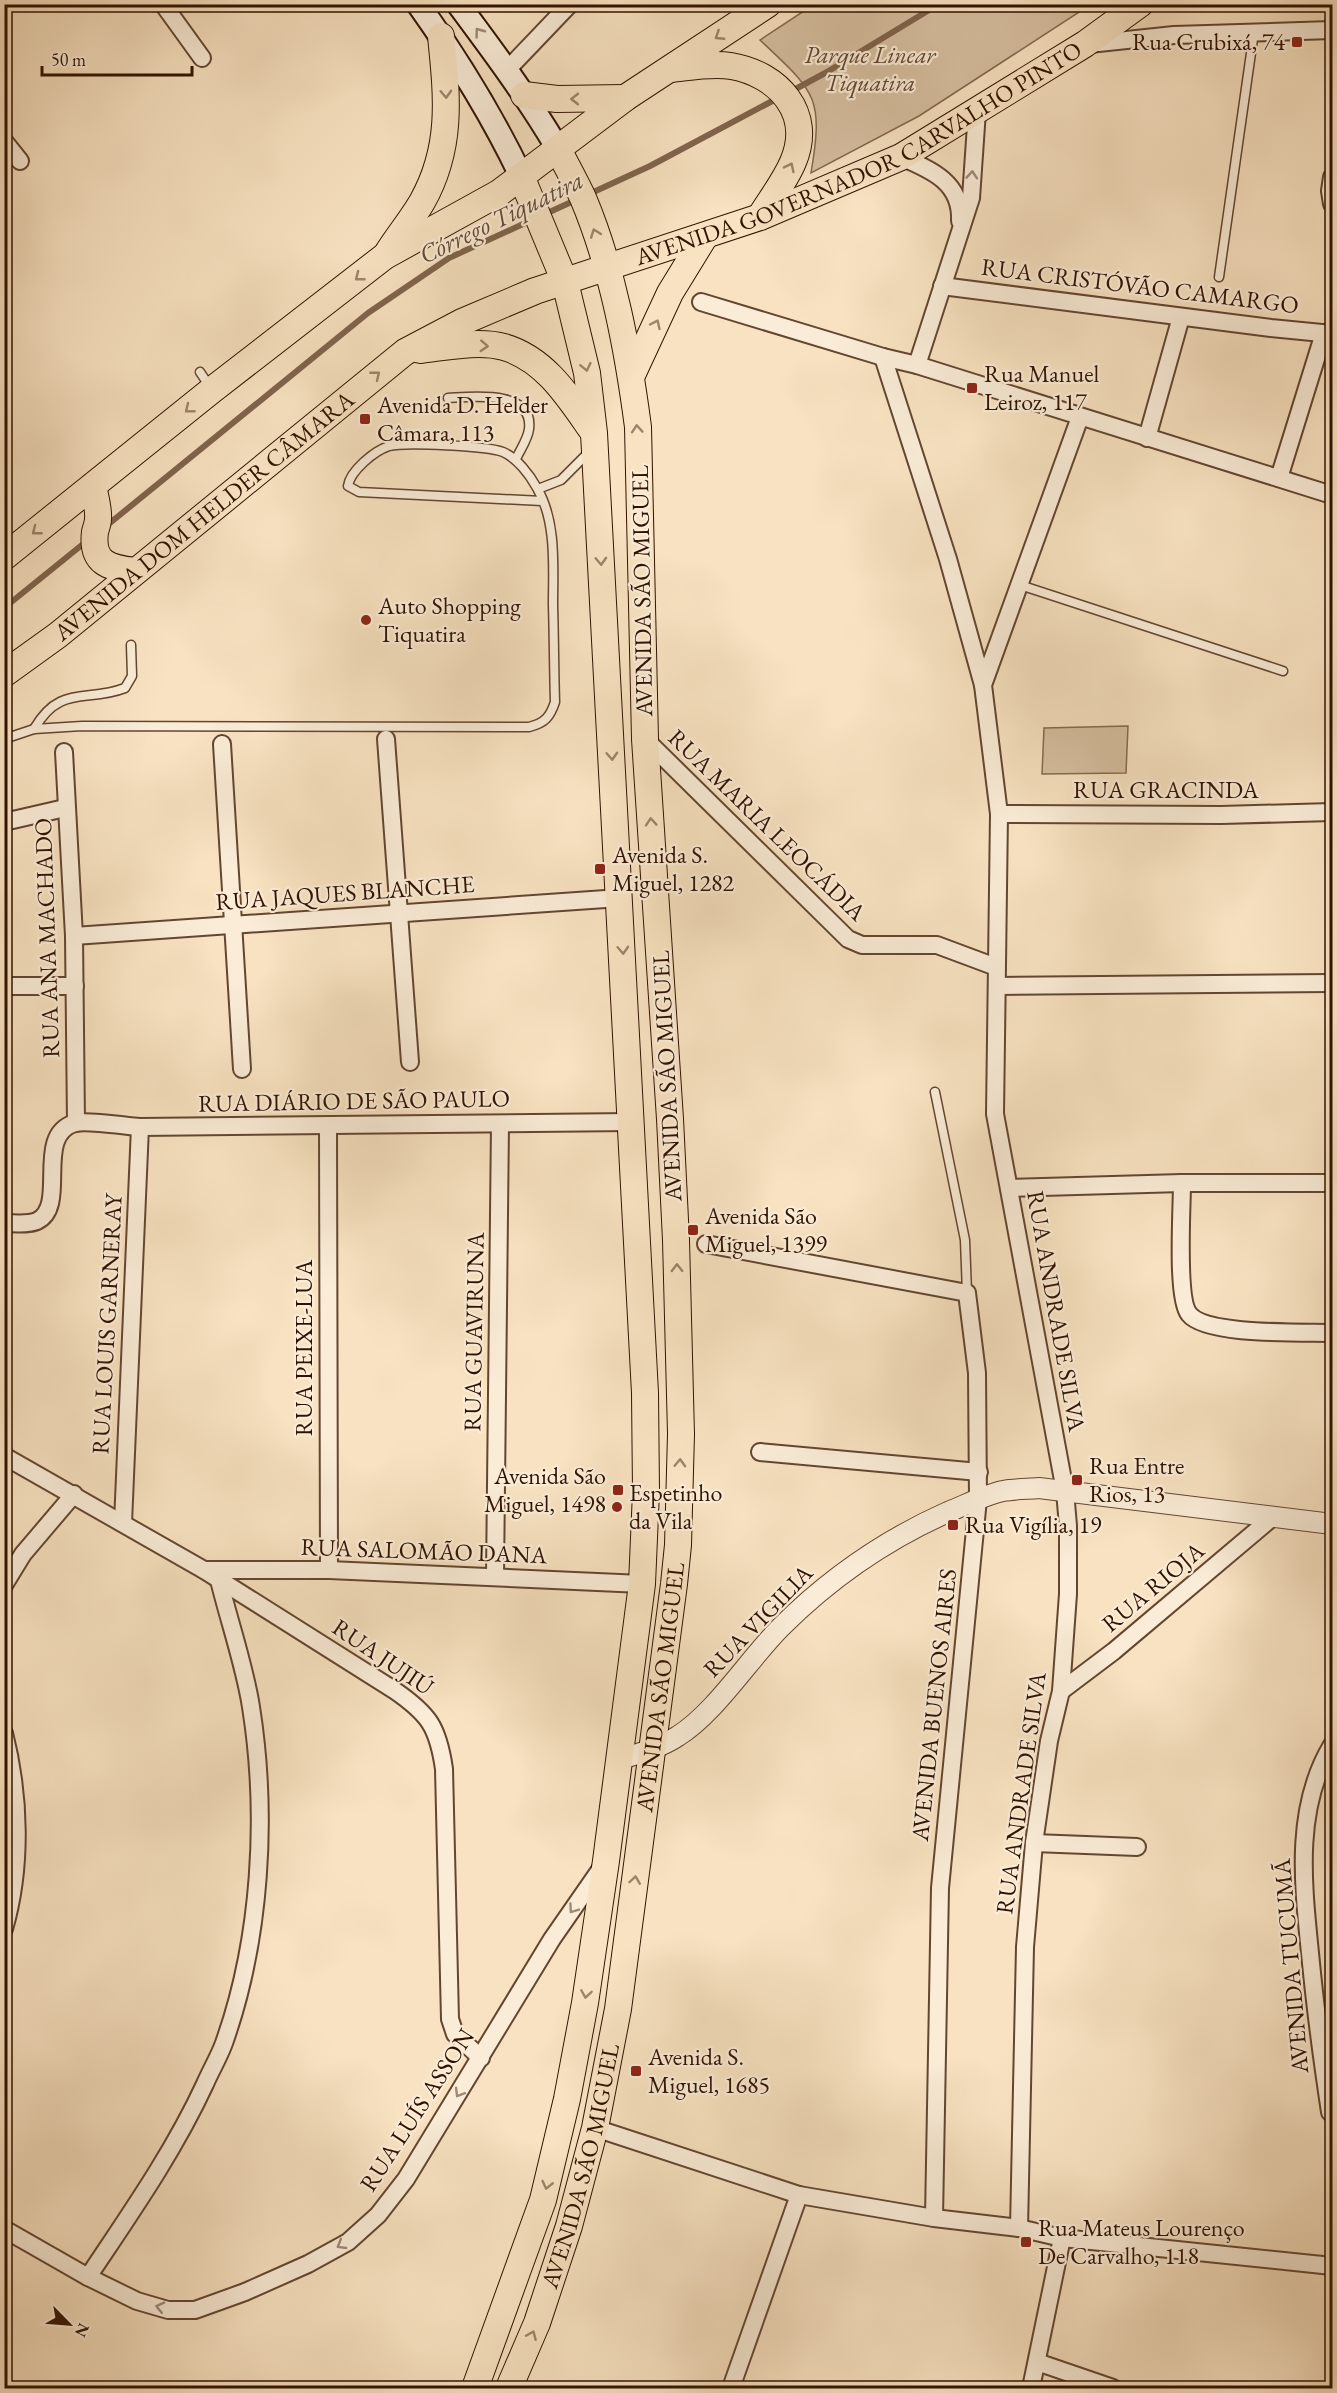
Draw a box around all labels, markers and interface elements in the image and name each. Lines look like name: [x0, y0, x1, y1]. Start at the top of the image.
place label: Rua Crubixá, 74: [1132, 26, 1285, 57]
one-way arrow: [475, 28, 486, 39]
one-way arrow: [715, 29, 725, 41]
street label: AVENIDA GOVERNADOR CARVALHO PINTO: [630, 34, 1087, 272]
marker: Rua Crubixá, 74: [1290, 35, 1304, 49]
scale bar: [42, 39, 192, 77]
park label: Parque Linear Tiquatira: [805, 39, 937, 99]
text: 50 m: [51, 48, 86, 71]
one-way arrow: [439, 90, 452, 99]
one-way arrow: [570, 93, 579, 105]
one-way arrow: [782, 162, 794, 173]
water label: Córrego Tiquatira: [413, 163, 589, 272]
one-way arrow: [966, 171, 979, 180]
one-way arrow: [589, 228, 602, 238]
street label: RUA CRISTÓVÃO CAMARGO: [980, 251, 1301, 320]
one-way arrow: [355, 269, 366, 280]
one-way arrow: [648, 319, 660, 330]
one-way arrow: [480, 339, 489, 352]
place label: Rua Manuel Leiroz, 117: [984, 358, 1100, 417]
one-way arrow: [578, 362, 591, 372]
one-way arrow: [369, 372, 380, 383]
marker: Rua Manuel Leiroz, 117: [965, 381, 979, 395]
street label: AVENIDA DOM HELDER CÂMARA: [46, 384, 361, 648]
place label: Avenida D. Helder Câmara, 113: [376, 389, 548, 448]
one-way arrow: [184, 402, 195, 413]
marker: Avenida D. Helder Câmara, 113: [358, 412, 372, 426]
one-way arrow: [631, 424, 644, 433]
street label: AVENIDA SÃO MIGUEL: [624, 465, 659, 718]
one-way arrow: [32, 524, 43, 535]
one-way arrow: [594, 557, 607, 566]
place label: Auto Shopping Tiquatira: [377, 590, 521, 649]
marker: Auto Shopping Tiquatira: [359, 613, 373, 627]
street label: RUA MARIA LEOCÁDIA: [662, 722, 873, 928]
one-way arrow: [605, 751, 618, 760]
street label: RUA GRACINDA: [1073, 774, 1259, 805]
street label: RUA ANA MACHADO: [27, 817, 66, 1059]
one-way arrow: [644, 817, 657, 826]
place label: Avenida S. Miguel, 1282: [611, 839, 735, 898]
marker: Avenida S. Miguel, 1282: [593, 862, 607, 876]
street label: RUA JAQUES BLANCHE: [214, 868, 476, 917]
one-way arrow: [616, 946, 629, 955]
street label: AVENIDA SÃO MIGUEL: [644, 950, 689, 1203]
street label: RUA DIÁRIO DE SÃO PAULO: [198, 1082, 510, 1119]
street label: RUA ANDRADE SILVA: [1020, 1188, 1093, 1434]
street label: RUA LOUIS GARNERAY: [84, 1192, 129, 1455]
place label: Avenida São Miguel, 1399: [704, 1200, 828, 1259]
marker: Avenida São Miguel, 1399: [686, 1223, 700, 1237]
street label: RUA GUAVIRUNA: [456, 1232, 491, 1432]
street label: RUA PEIXE-LUA: [288, 1259, 319, 1436]
one-way arrow: [671, 1264, 683, 1273]
place label: Rua Entre Rios, 13: [1089, 1450, 1184, 1509]
one-way arrow: [674, 1458, 687, 1467]
place label: Avenida São Miguel, 1498: [484, 1460, 606, 1519]
marker: Rua Entre Rios, 13: [1070, 1473, 1084, 1487]
place label: Espetinho da Vila: [629, 1477, 723, 1536]
marker: Avenida São Miguel, 1498: [611, 1483, 625, 1497]
marker: Espetinho da Vila: [610, 1500, 624, 1514]
place label: Rua Vigília, 19: [965, 1509, 1102, 1540]
marker: Rua Vigília, 19: [946, 1518, 960, 1532]
street label: RUA SALOMÃO DANA: [300, 1531, 548, 1570]
street label: RUA RIOJA: [1095, 1534, 1211, 1639]
street label: RUA VIGILIA: [696, 1557, 819, 1684]
street label: AVENIDA SÃO MIGUEL: [628, 1561, 691, 1815]
street label: AVENIDA BUENOS AIRES: [904, 1567, 963, 1844]
street label: RUA JUJIÚ: [326, 1611, 440, 1702]
street label: RUA ANDRADE SILVA: [988, 1670, 1053, 1916]
street label: AVENIDA TUCUMÃ: [1266, 1857, 1315, 2076]
one-way arrow: [628, 1875, 641, 1884]
one-way arrow: [569, 1903, 580, 1914]
one-way arrow: [581, 1989, 593, 1998]
street label: RUA LUÍS ASSON: [352, 2022, 481, 2197]
street label: AVENIDA SÃO MIGUEL: [533, 2041, 626, 2293]
place label: Avenida S. Miguel, 1685: [647, 2041, 770, 2100]
marker: Avenida S. Miguel, 1685: [629, 2064, 643, 2078]
one-way arrow: [455, 2087, 467, 2097]
one-way arrow: [541, 2179, 554, 2189]
place label: Rua Mateus Lourenço De Carvalho, 118: [1038, 2212, 1245, 2271]
marker: Rua Mateus Lourenço De Carvalho, 118: [1019, 2235, 1033, 2249]
one-way arrow: [337, 2238, 347, 2250]
north arrow: [39, 2294, 99, 2354]
one-way arrow: [156, 2302, 166, 2315]
text: N: [70, 2320, 94, 2340]
one-way arrow: [525, 2330, 537, 2341]

